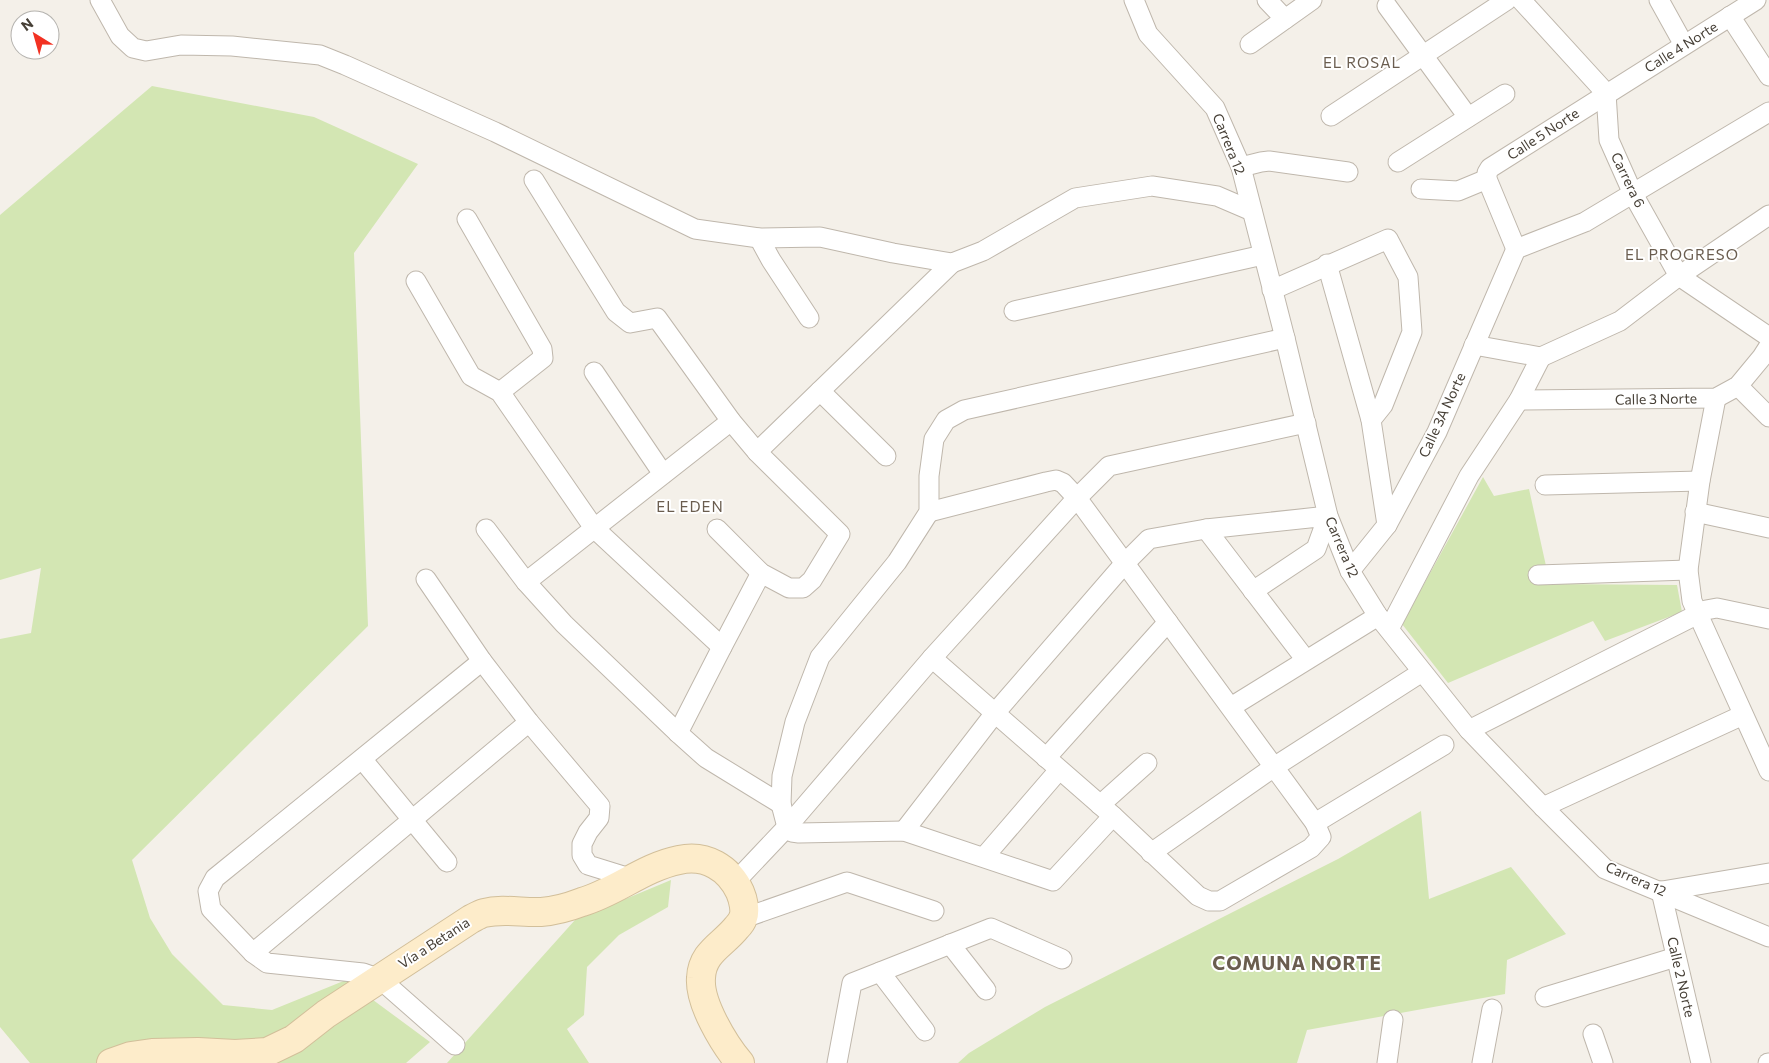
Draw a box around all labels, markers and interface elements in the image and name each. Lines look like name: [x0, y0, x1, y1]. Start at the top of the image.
north arrow: [10, 10, 60, 60]
text: N: [18, 14, 36, 34]
street label: Calle 4 Norte: [1641, 17, 1720, 76]
district label: EL ROSAL: [1323, 53, 1401, 71]
street label: Calle 5 Norte: [1504, 104, 1582, 163]
street label: Carrera 12: [1210, 111, 1250, 177]
street label: Carrera 6: [1608, 149, 1649, 210]
district label: EL PROGRESO: [1625, 245, 1739, 263]
street label: Calle 3A Norte: [1414, 370, 1469, 460]
street label: Calle 3 Norte: [1615, 389, 1697, 408]
district label: EL EDEN: [656, 497, 724, 515]
street label: Carrera 12: [1322, 514, 1363, 580]
street label: Carrera 12: [1603, 858, 1669, 900]
street label: Vía a Betania: [395, 913, 472, 972]
street label: Calle 2 Norte: [1664, 935, 1699, 1019]
district label: COMUNA NORTE: [1212, 951, 1382, 974]

